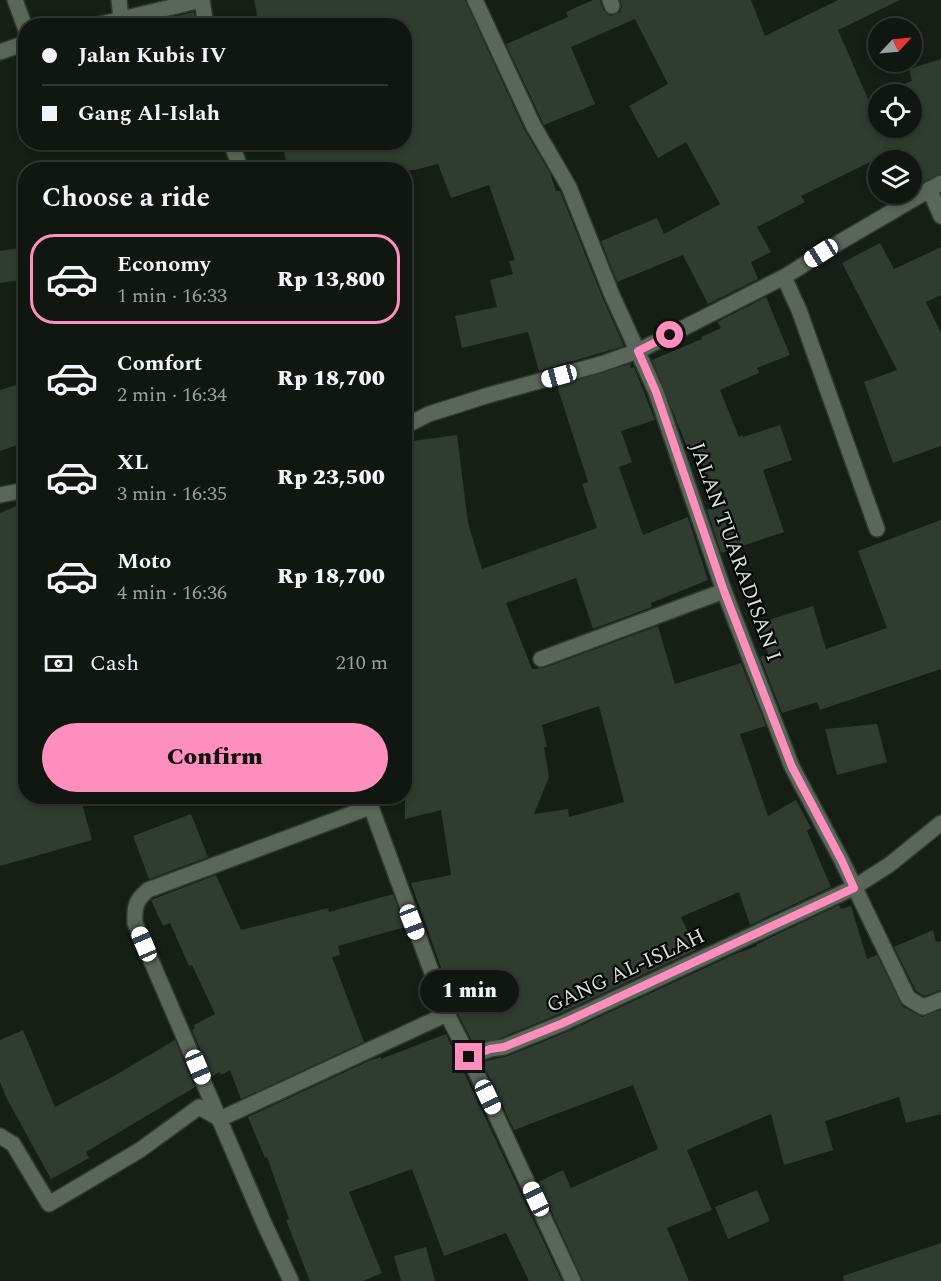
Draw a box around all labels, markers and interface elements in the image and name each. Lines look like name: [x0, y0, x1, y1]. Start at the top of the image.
north arrow: [868, 18, 922, 72]
map controls: [868, 18, 922, 204]
text: Jalan Kubis IV: [78, 39, 226, 72]
button: locate: [868, 84, 922, 138]
text: Gang Al-Islah: [78, 97, 220, 130]
button: layers: [868, 150, 922, 204]
text: Choose a ride: [42, 177, 210, 219]
car: [801, 236, 841, 270]
text: Economy: [117, 248, 210, 281]
icon: car: [45, 252, 99, 306]
text: Rp 13,800: [277, 263, 385, 296]
text: 1 min · 16:33: [117, 281, 227, 311]
route start: [656, 321, 683, 348]
text: Comfort: [117, 347, 202, 380]
icon: car: [45, 351, 99, 405]
text: Rp 18,700: [277, 362, 385, 395]
car: [539, 363, 579, 389]
text: 2 min · 16:34: [117, 380, 227, 410]
street label: JALAN TUARADISAN I: [680, 438, 790, 666]
text: XL: [117, 446, 148, 479]
icon: car: [45, 450, 99, 504]
text: Rp 23,500: [277, 461, 385, 494]
text: 3 min · 16:35: [117, 479, 227, 509]
text: Moto: [117, 545, 171, 578]
icon: car: [45, 549, 99, 603]
text: Rp 18,700: [277, 560, 385, 593]
text: 4 min · 16:36: [117, 578, 227, 608]
icon: cash: [42, 647, 75, 680]
text: Cash: [90, 647, 139, 680]
text: 210 m: [336, 648, 388, 678]
button: Confirm: [42, 723, 388, 792]
car: [397, 902, 427, 942]
street label: GANG AL-ISLAH: [542, 920, 710, 1022]
car: [129, 924, 159, 964]
callout: 1 min: [420, 970, 518, 1012]
text: 1 min: [442, 976, 497, 1006]
route end: [455, 1043, 482, 1070]
car: [183, 1047, 213, 1087]
car: [472, 1077, 504, 1117]
car: [520, 1179, 552, 1219]

